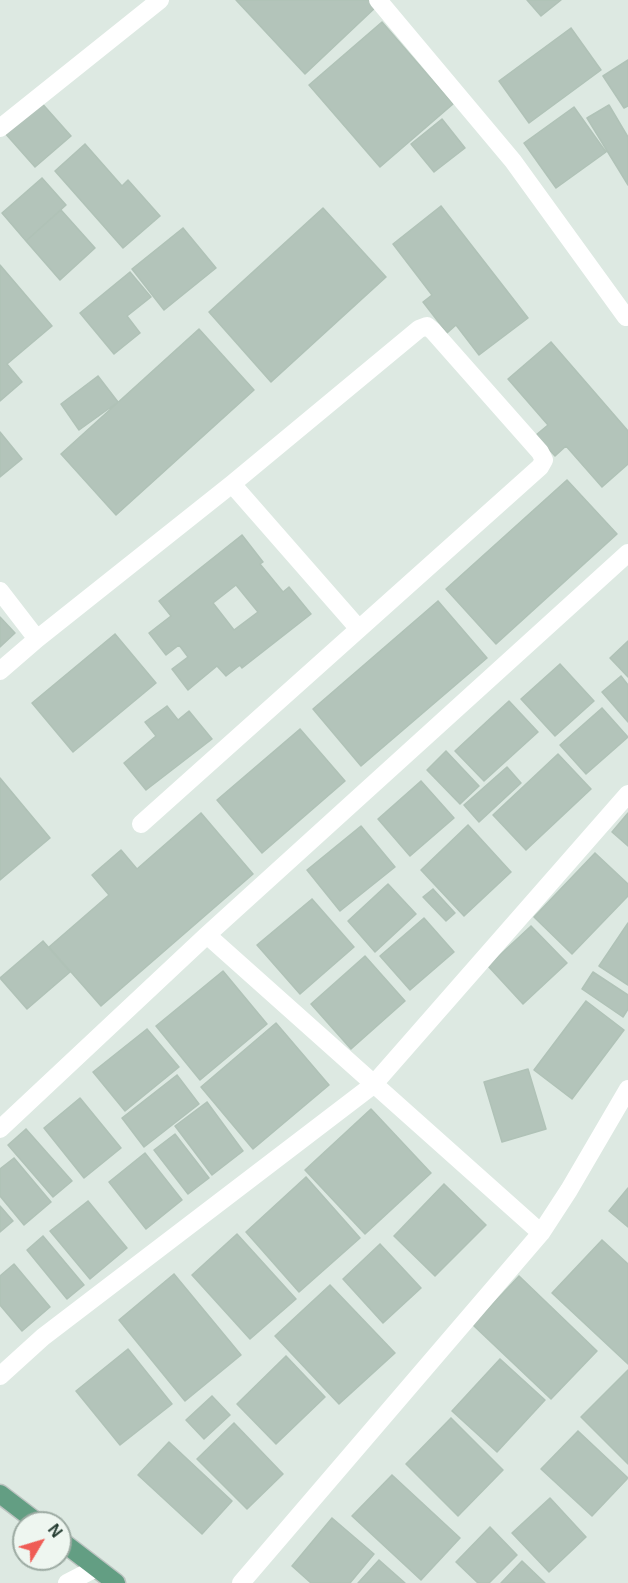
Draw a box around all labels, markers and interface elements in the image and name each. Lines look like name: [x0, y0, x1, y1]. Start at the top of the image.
north arrow: [12, 1511, 72, 1571]
text: N: [45, 1521, 65, 1541]

